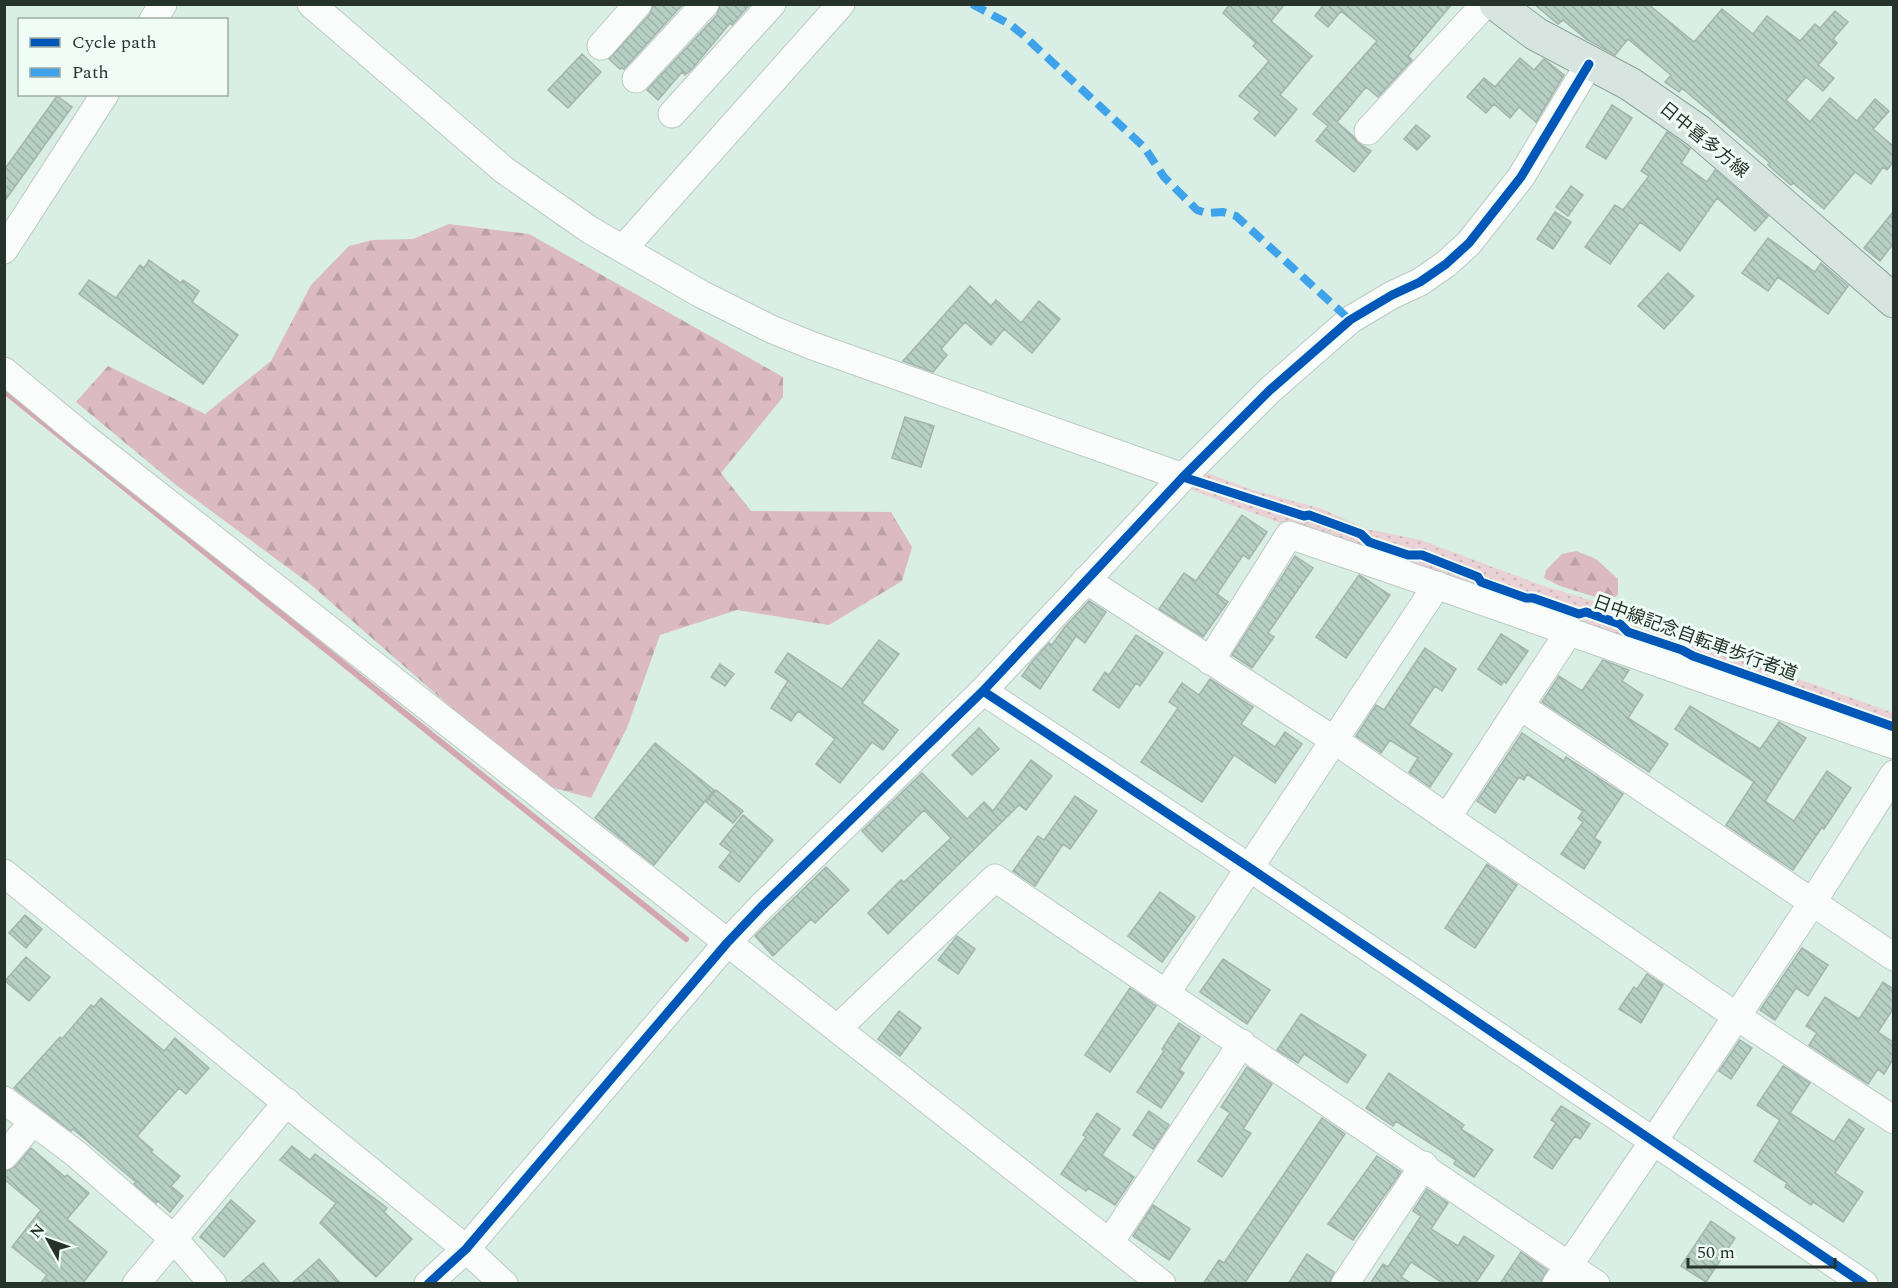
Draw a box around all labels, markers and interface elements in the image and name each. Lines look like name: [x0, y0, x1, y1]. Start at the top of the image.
legend: [18, 18, 228, 96]
text: Cycle path: [72, 29, 157, 56]
text: Path: [72, 59, 109, 86]
street label: 日中喜多方線: [1654, 96, 1754, 184]
street label: 日中線記念自転車歩行者道: [1589, 588, 1801, 688]
north arrow: [18, 1210, 78, 1270]
text: N: [24, 1218, 51, 1244]
scale bar: [1688, 1231, 1835, 1269]
text: 50 m: [1697, 1239, 1735, 1266]

